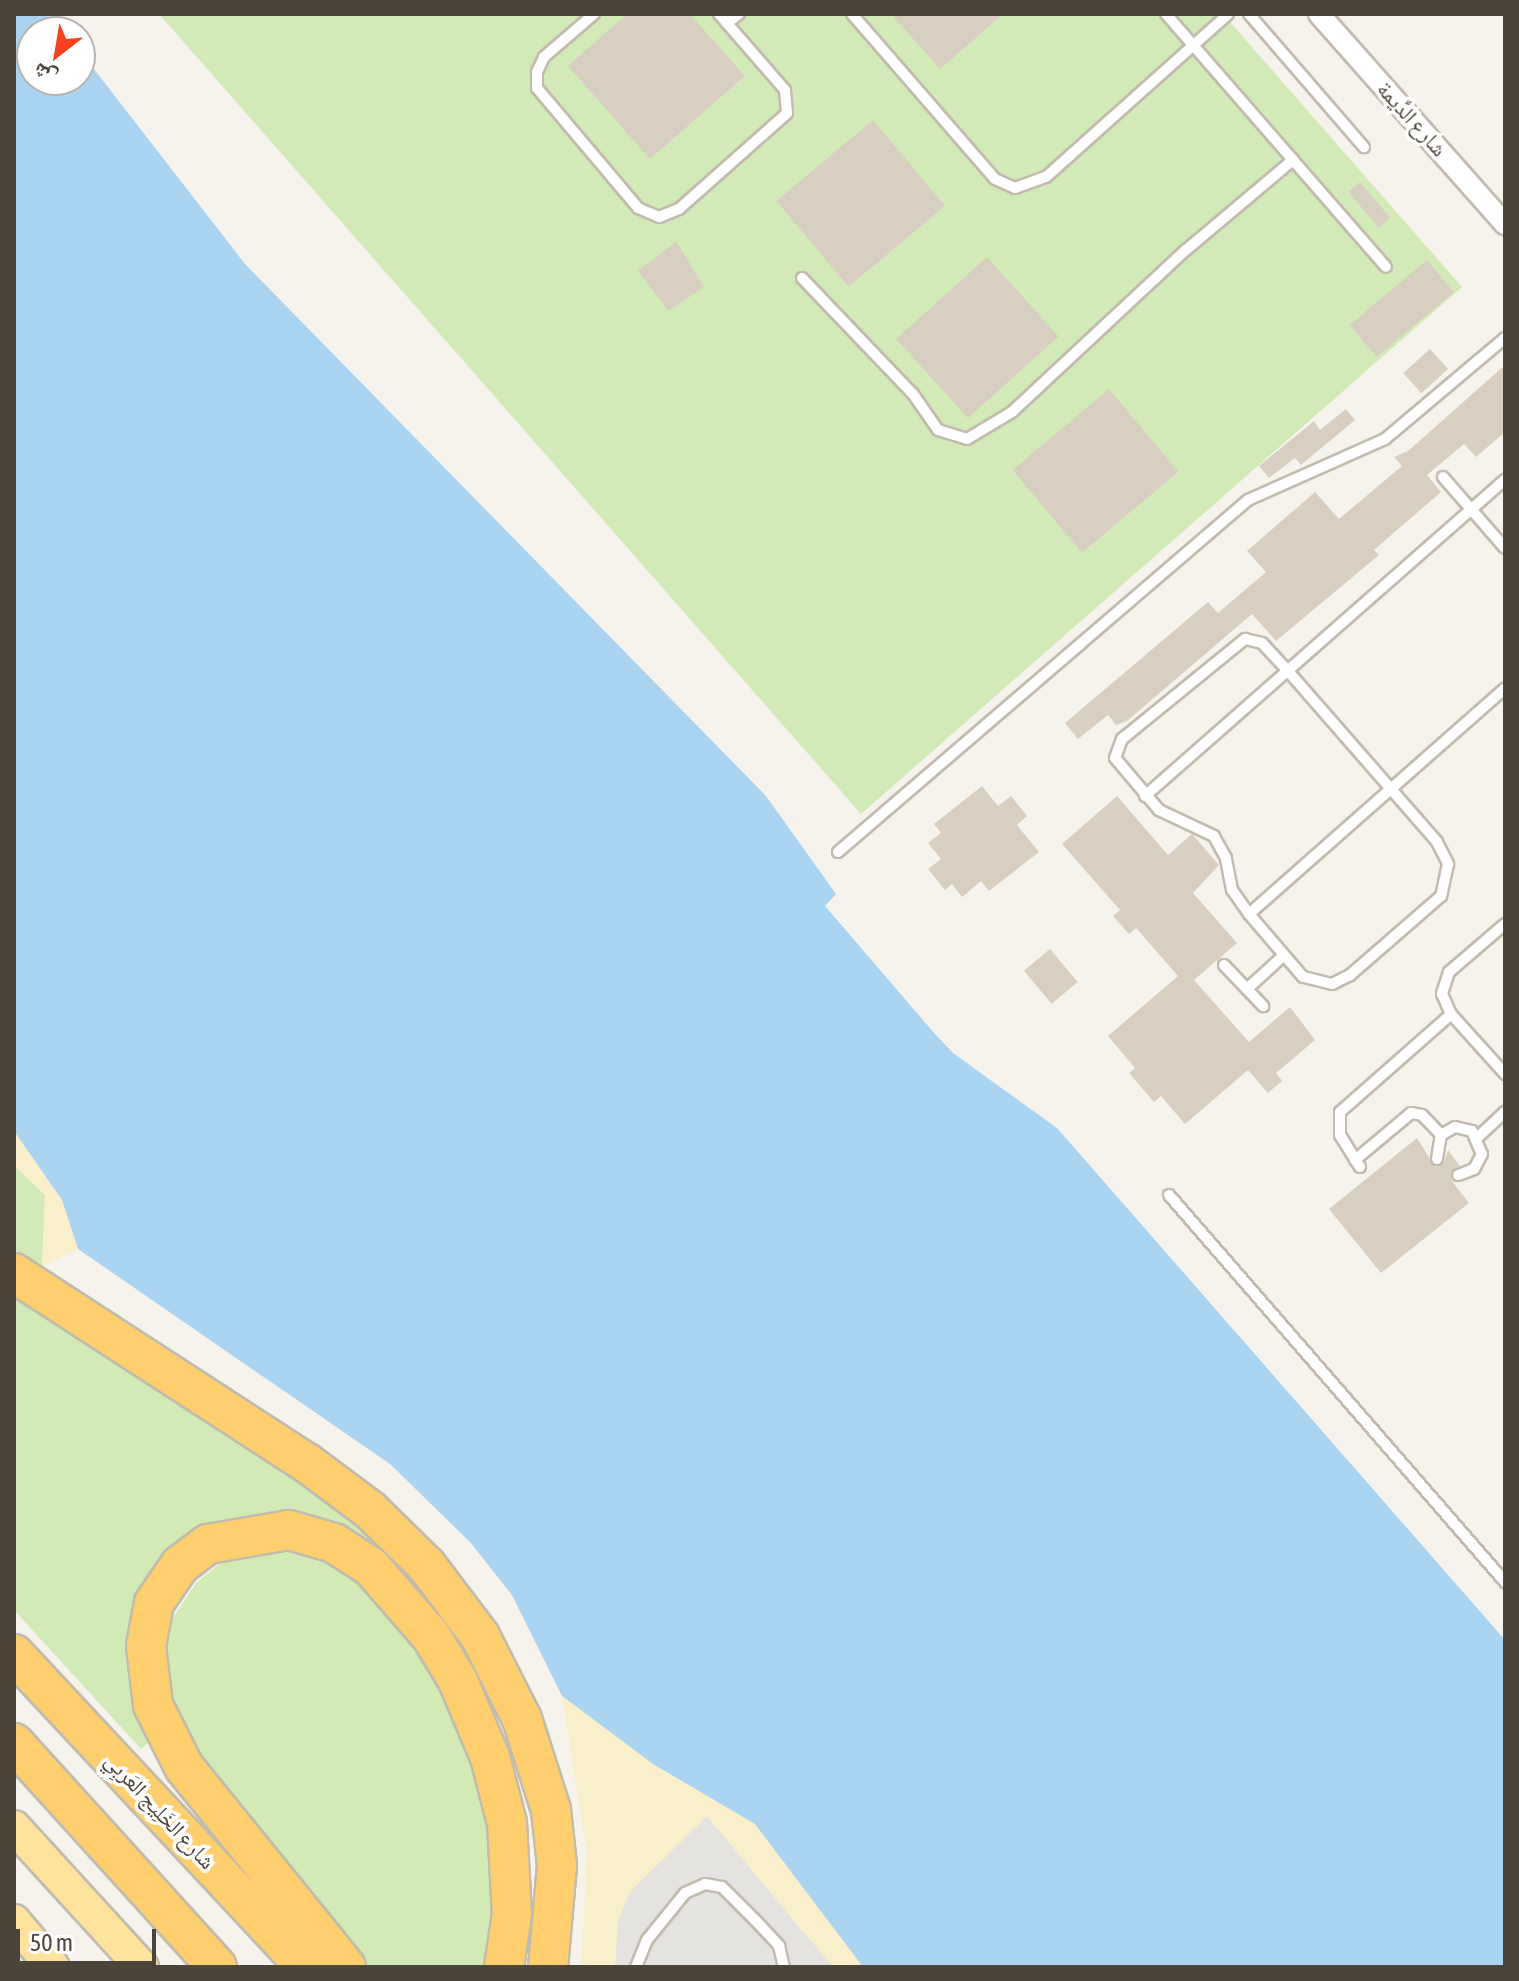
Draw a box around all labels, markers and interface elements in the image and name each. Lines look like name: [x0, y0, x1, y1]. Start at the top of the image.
north arrow: [16, 16, 96, 96]
text: ش: [28, 58, 61, 92]
street label: شارع الدِّيمة: [1371, 76, 1453, 162]
street label: شارع الخَلِيج العَربِي: [99, 1747, 221, 1875]
scale bar: [20, 1913, 160, 1963]
text: 50 m: [30, 1929, 73, 1956]

